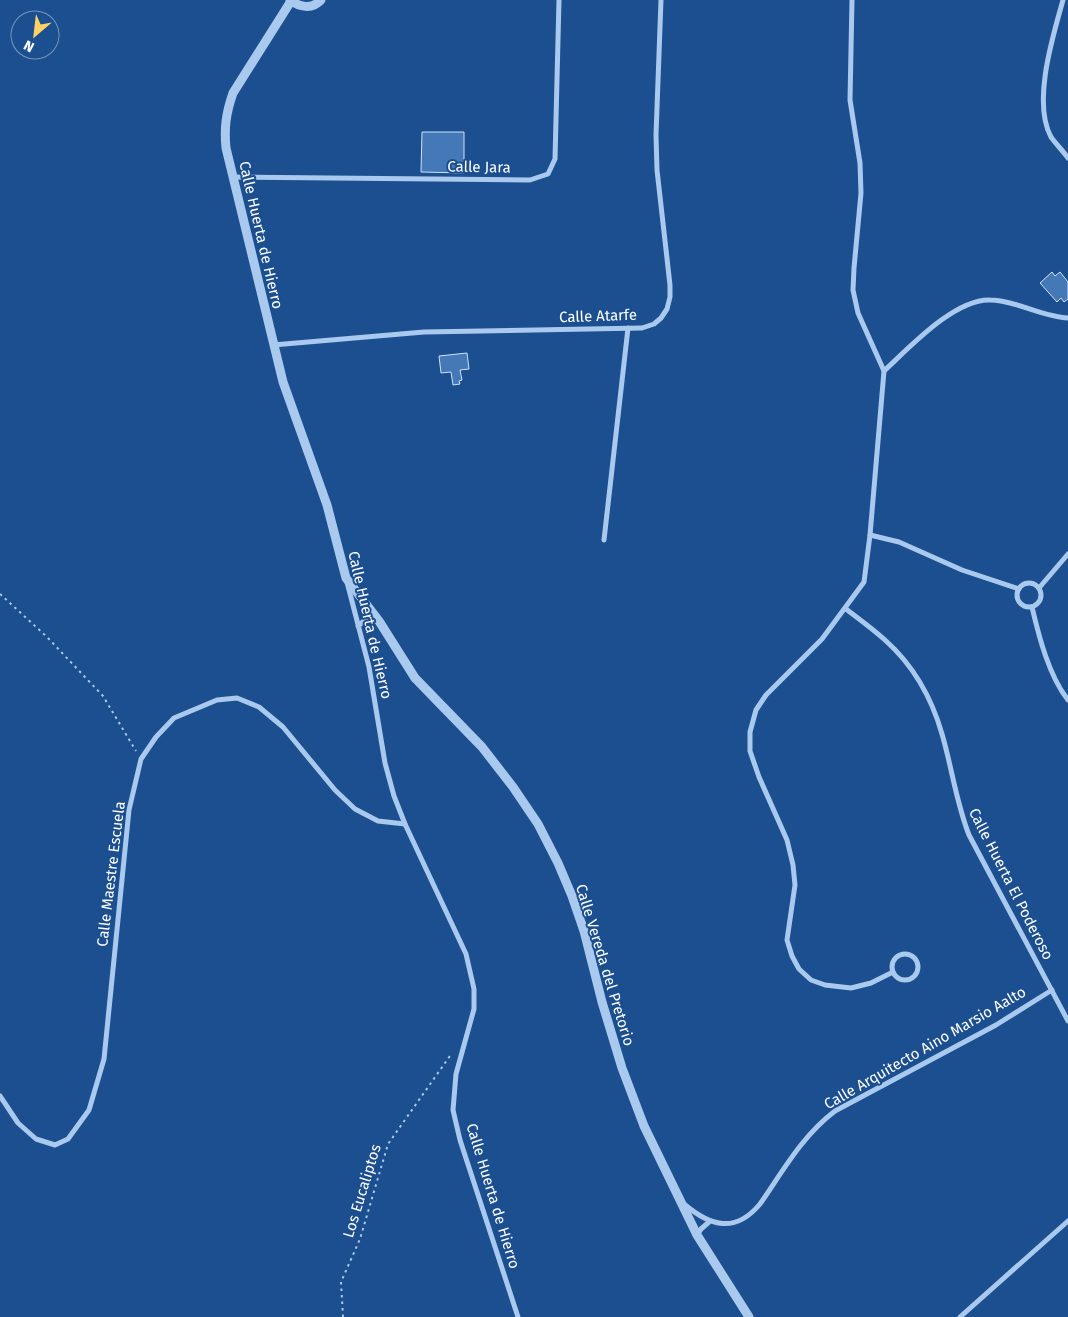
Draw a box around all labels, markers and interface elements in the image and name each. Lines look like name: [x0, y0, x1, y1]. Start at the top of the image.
north arrow: [10, 10, 60, 60]
text: N: [21, 36, 37, 56]
street label: Calle Jara: [447, 157, 511, 177]
street label: Calle Huerta de Hierro: [235, 159, 287, 311]
street label: Calle Atarfe: [559, 306, 637, 326]
street label: Calle Huerta de Hierro: [344, 549, 396, 701]
street label: Calle Maestre Escuela: [93, 800, 129, 948]
street label: Calle Huerta El Poderoso: [965, 805, 1057, 963]
street label: Calle Vereda del Pretorio: [572, 882, 638, 1048]
street label: Calle Arquitecto Aino Marsio Aalto: [821, 983, 1029, 1113]
street label: Calle Huerta de Hierro: [462, 1121, 524, 1271]
street label: Los Eucaliptos: [339, 1142, 385, 1240]

